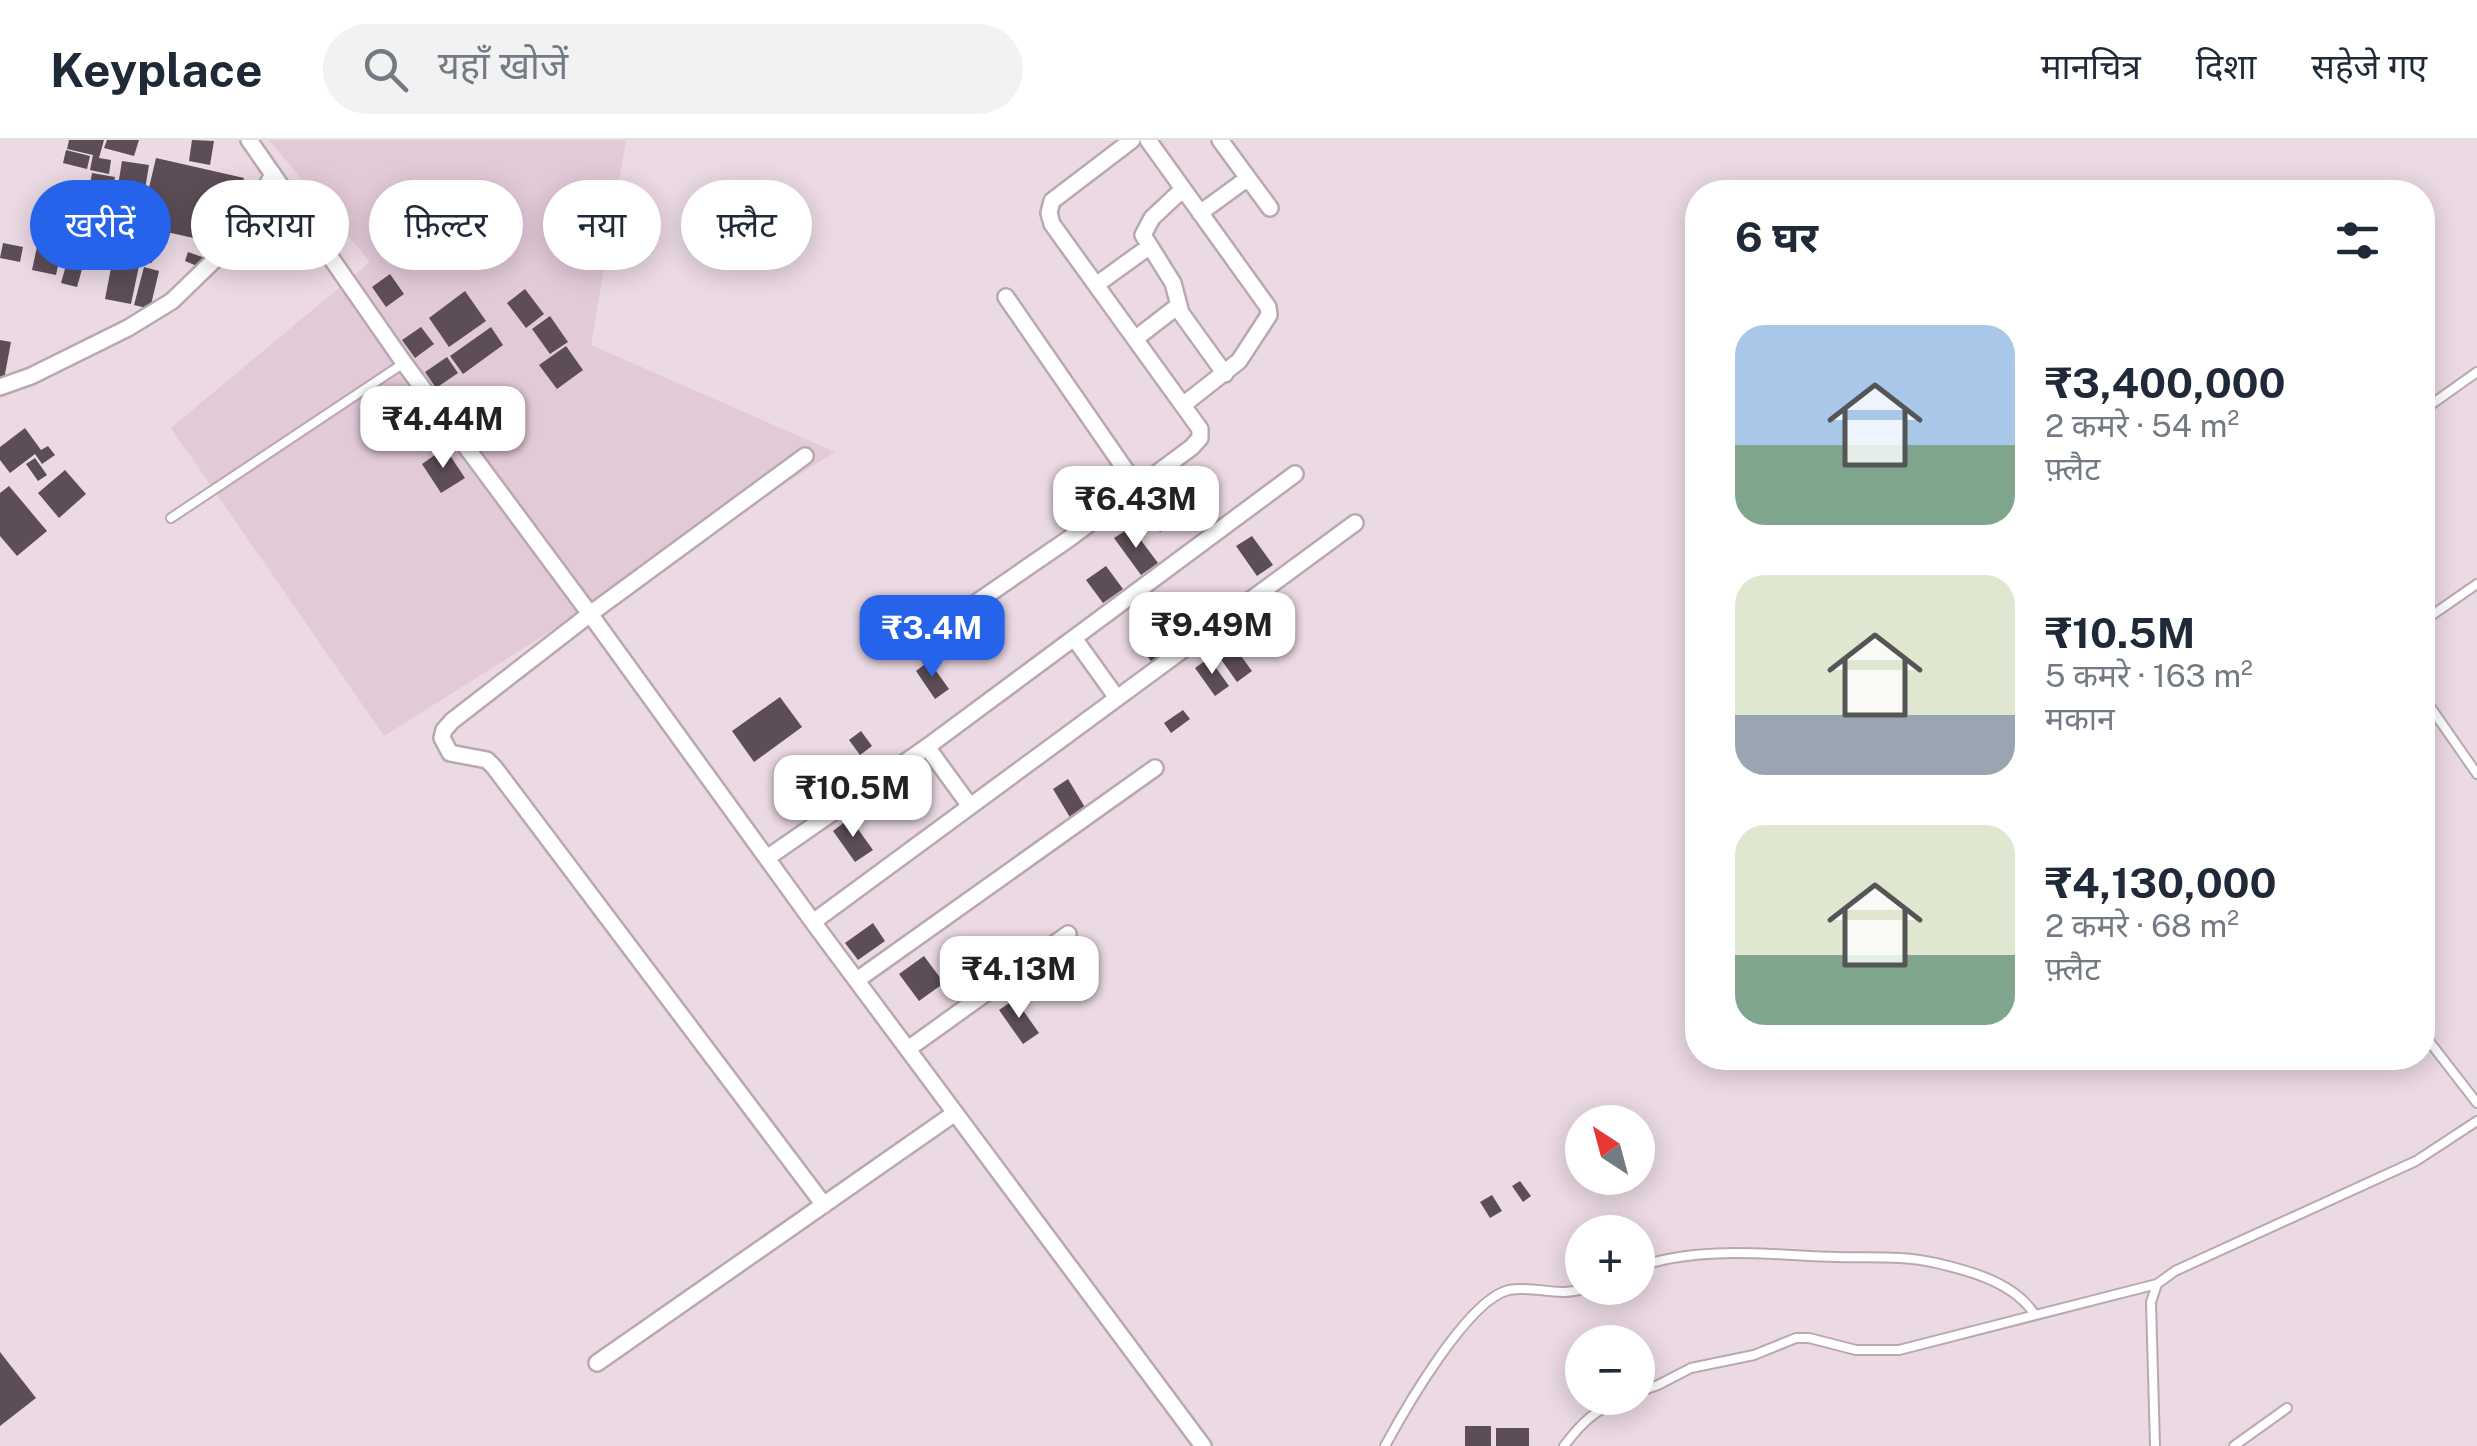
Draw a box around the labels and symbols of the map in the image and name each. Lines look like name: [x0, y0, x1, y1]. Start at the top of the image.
pin: ₹4.44M: [362, 386, 524, 471]
pin: ₹6.43M: [1055, 466, 1217, 551]
pin: ₹9.49M: [1131, 592, 1293, 677]
pin: ₹3.4M: [862, 595, 1002, 680]
pin: ₹10.5M: [772, 755, 934, 840]
pin: ₹4.13M: [938, 936, 1100, 1021]
north arrow: [1565, 1105, 1655, 1195]

